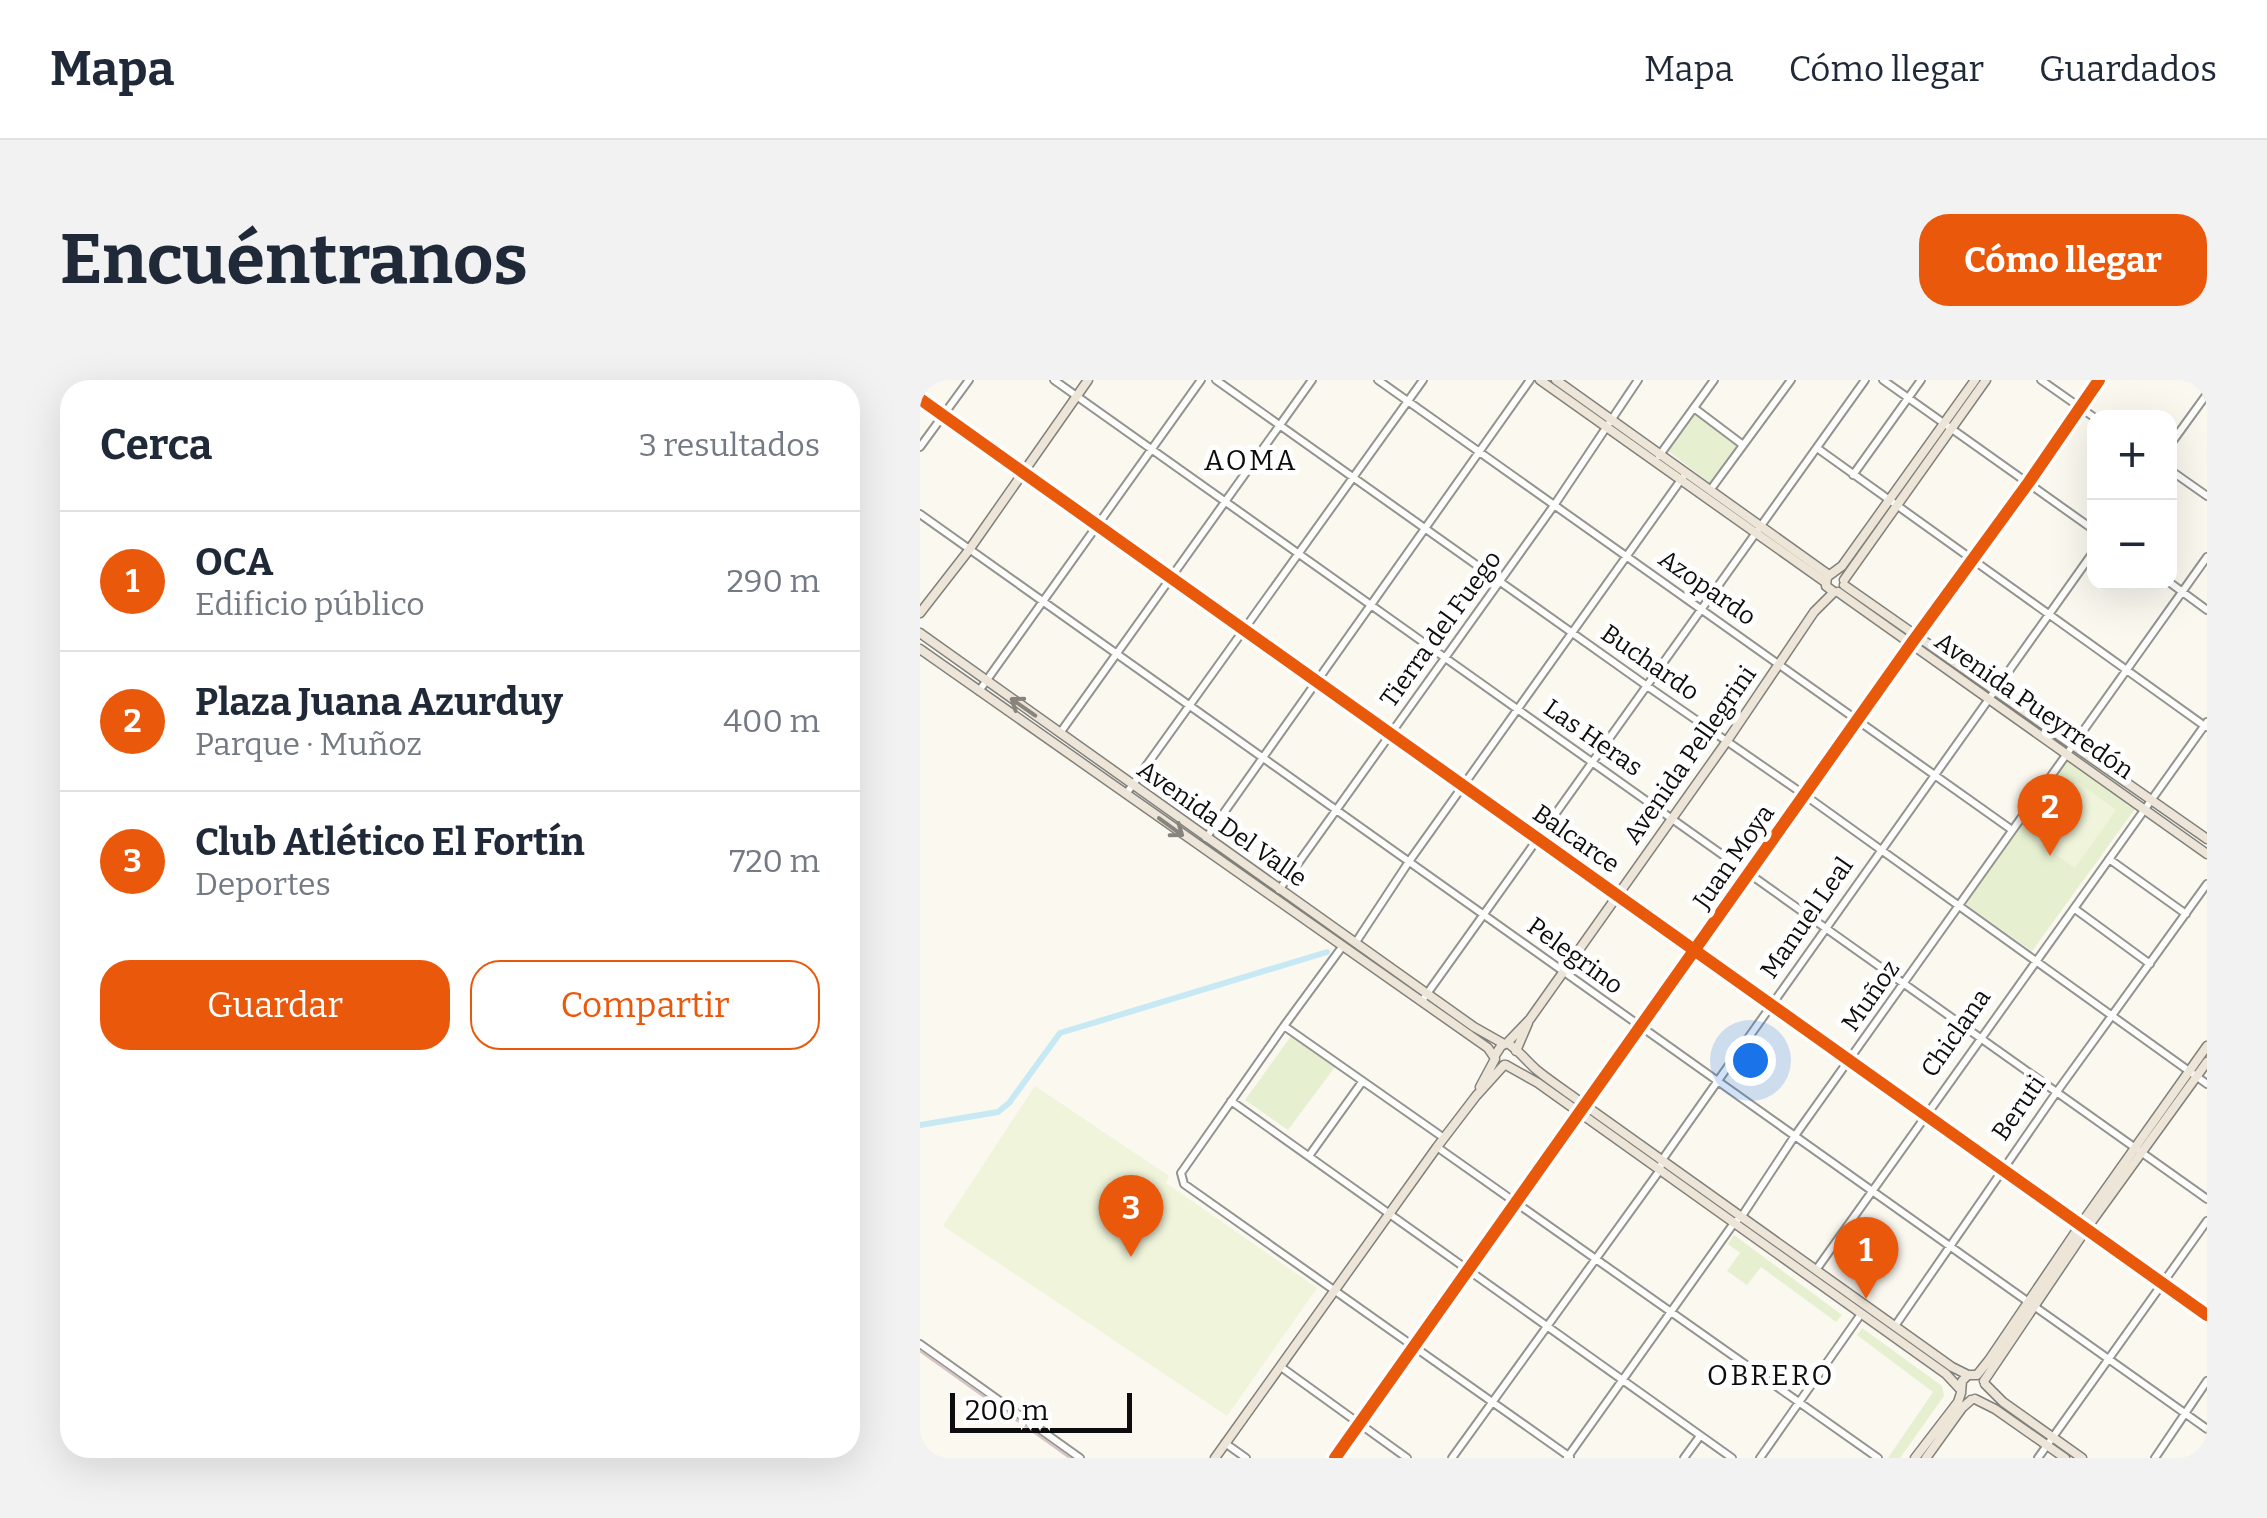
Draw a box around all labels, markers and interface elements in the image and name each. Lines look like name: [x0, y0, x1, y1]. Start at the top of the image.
text: Mapa: [50, 40, 174, 98]
text: Mapa: [1644, 48, 1734, 90]
text: Cómo llegar: [1789, 48, 1984, 90]
text: Guardados: [2039, 48, 2217, 90]
button: Cómo llegar: [1919, 214, 2207, 306]
text: Encuéntranos: [60, 218, 528, 302]
map controls: [2087, 410, 2177, 590]
button: +: [2087, 410, 2177, 500]
text: Cerca: [100, 420, 212, 470]
text: 3 resultados: [639, 426, 820, 464]
district label: AOMA: [1204, 444, 1298, 477]
button: −: [2087, 500, 2177, 590]
text: OCA: [195, 539, 273, 585]
street label: Azopardo: [1653, 544, 1761, 632]
street label: Tierra del Fuego: [1374, 545, 1508, 713]
text: 1: [126, 562, 139, 600]
text: 290 m: [726, 562, 820, 600]
text: Edificio público: [195, 585, 425, 623]
street label: Buchardo: [1595, 618, 1705, 708]
street label: Avenida Pueyrredón: [1929, 626, 2139, 786]
street label: Avenida Pellegrini: [1617, 660, 1763, 850]
text: Plaza Juana Azurduy: [195, 679, 563, 725]
street label: Las Heras: [1538, 693, 1648, 783]
one-way arrow: [1009, 697, 1037, 718]
text: 2: [123, 702, 142, 740]
text: 400 m: [723, 702, 820, 740]
text: Parque · Muñoz: [195, 725, 422, 763]
street label: Avenida Del Valle: [1131, 754, 1313, 894]
pin: 2: [2018, 774, 2082, 856]
street label: Balcarce: [1527, 798, 1625, 880]
street label: Juan Moya: [1687, 799, 1781, 916]
one-way arrow: [1157, 816, 1184, 837]
text: Club Atlético El Fortín: [195, 819, 585, 865]
text: 3: [123, 842, 142, 880]
text: 720 m: [729, 842, 820, 880]
street label: Manuel Leal: [1754, 852, 1860, 984]
text: Deportes: [195, 865, 331, 903]
street label: Pelegrino: [1521, 911, 1629, 1001]
street label: Muñoz: [1836, 955, 1906, 1037]
button: Guardar: [100, 960, 450, 1050]
button: Compartir: [470, 960, 820, 1050]
street label: Chiclana: [1915, 983, 1997, 1083]
your location: [1725, 1035, 1776, 1086]
street label: Beruti: [1986, 1070, 2052, 1146]
pin: 3: [1098, 1174, 1164, 1257]
pin: 1: [1834, 1216, 1898, 1299]
district label: OBRERO: [1707, 1359, 1835, 1392]
scale bar: [950, 1388, 1132, 1432]
text: 200 m: [965, 1394, 1048, 1427]

